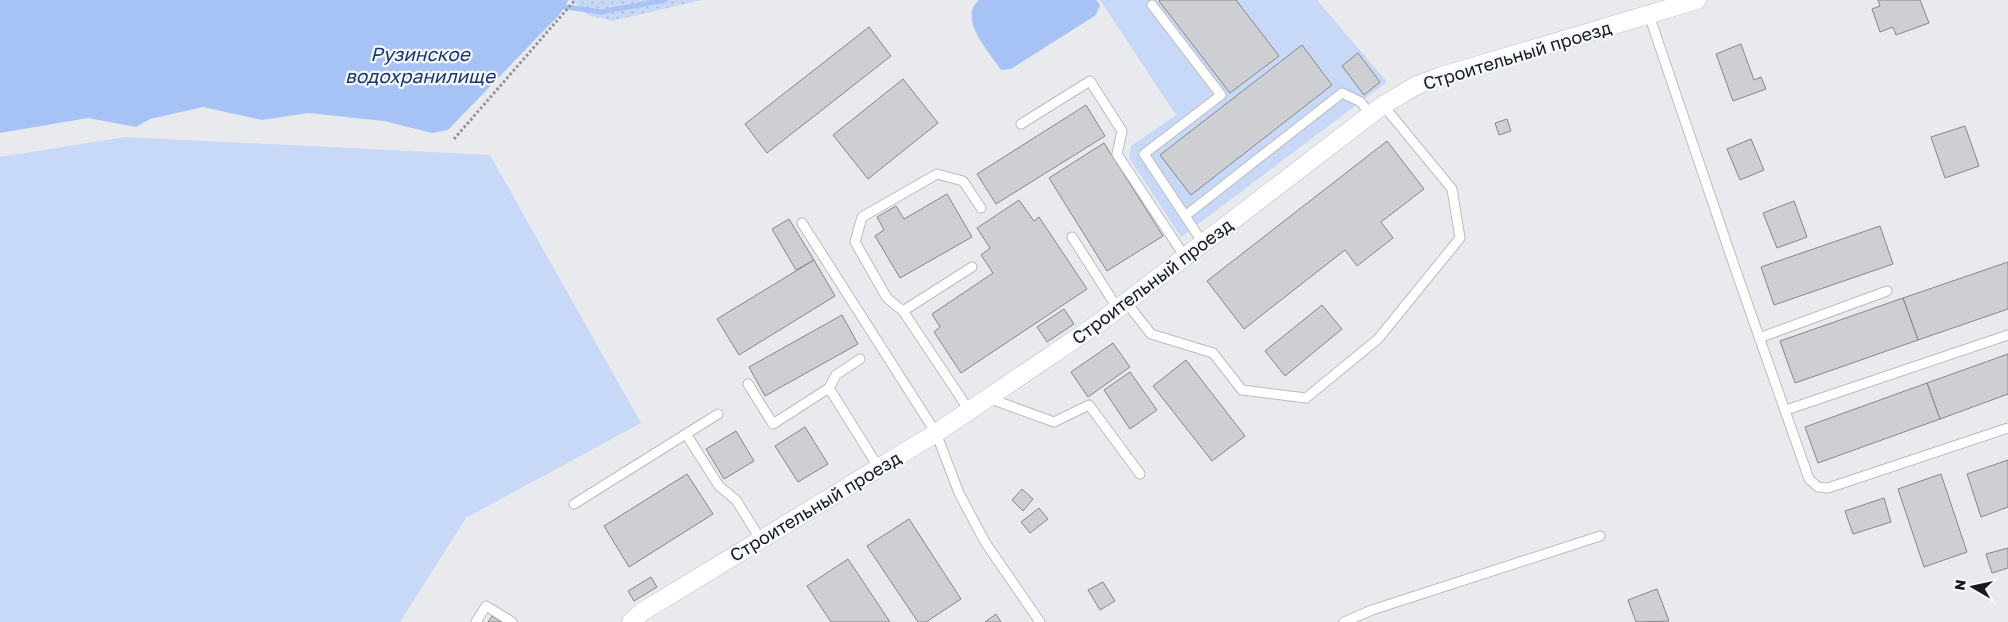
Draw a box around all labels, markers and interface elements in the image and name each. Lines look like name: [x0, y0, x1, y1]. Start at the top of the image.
street label: Строительный проезд: [1420, 16, 1614, 94]
water label: Рузинское водохранилище: [345, 42, 497, 87]
street label: Строительный проезд: [1067, 213, 1237, 349]
street label: Строительный проезд: [725, 446, 905, 566]
north arrow: [1948, 562, 1998, 612]
text: N: [1950, 578, 1969, 591]

